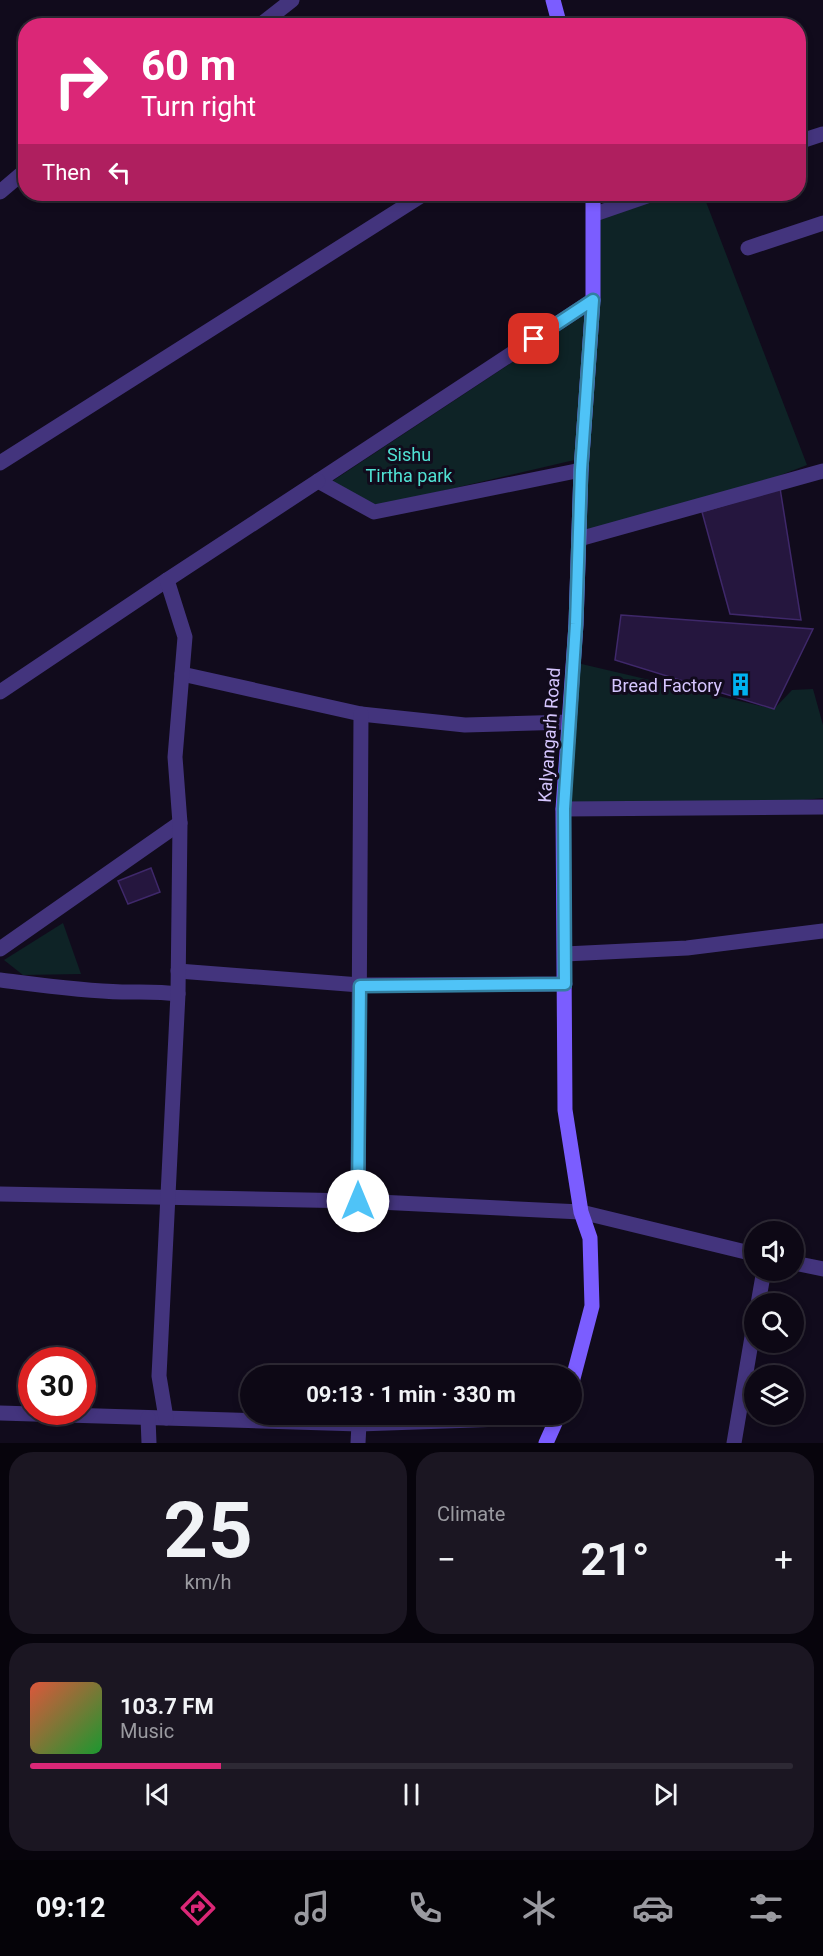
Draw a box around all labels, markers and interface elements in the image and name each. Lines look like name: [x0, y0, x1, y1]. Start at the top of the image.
text: 60 m: [141, 41, 236, 90]
icon: right: [42, 42, 120, 120]
text: Turn right: [141, 91, 256, 123]
icon: left: [103, 156, 136, 189]
text: Then: [42, 160, 91, 185]
pin: [508, 313, 559, 364]
icon: arrive: [517, 322, 550, 355]
park label: Sishu Tirtha park: [366, 444, 453, 486]
street label: Kalyangarh Road: [534, 667, 564, 803]
building icon: Bread Factory: [727, 672, 753, 698]
place label: Bread Factory: [611, 675, 722, 696]
position arrow: [326, 1169, 390, 1233]
map controls: [744, 1221, 804, 1425]
button: sound: [744, 1221, 804, 1281]
button: search: [744, 1293, 804, 1353]
speed limit sign: 30: [18, 1347, 96, 1425]
button: layers: [744, 1365, 804, 1425]
text: 09:13 · 1 min · 330 m: [306, 1382, 516, 1407]
text: 25: [163, 1485, 253, 1576]
text: Climate: [437, 1502, 505, 1526]
text: 21°: [580, 1533, 650, 1586]
text: −: [437, 1540, 456, 1579]
text: +: [774, 1540, 793, 1579]
text: km/h: [185, 1570, 231, 1594]
text: 103.7 FM: [120, 1694, 214, 1719]
text: Music: [120, 1719, 174, 1743]
icon: previous: [141, 1778, 174, 1811]
icon: pause: [395, 1778, 428, 1811]
icon: next: [649, 1778, 682, 1811]
icon: directions: [177, 1887, 219, 1929]
icon: music: [291, 1887, 333, 1929]
icon: phone: [404, 1887, 446, 1929]
icon: climate: [518, 1887, 560, 1929]
icon: car: [632, 1887, 674, 1929]
icon: filters: [745, 1887, 787, 1929]
text: 09:12: [36, 1892, 105, 1924]

